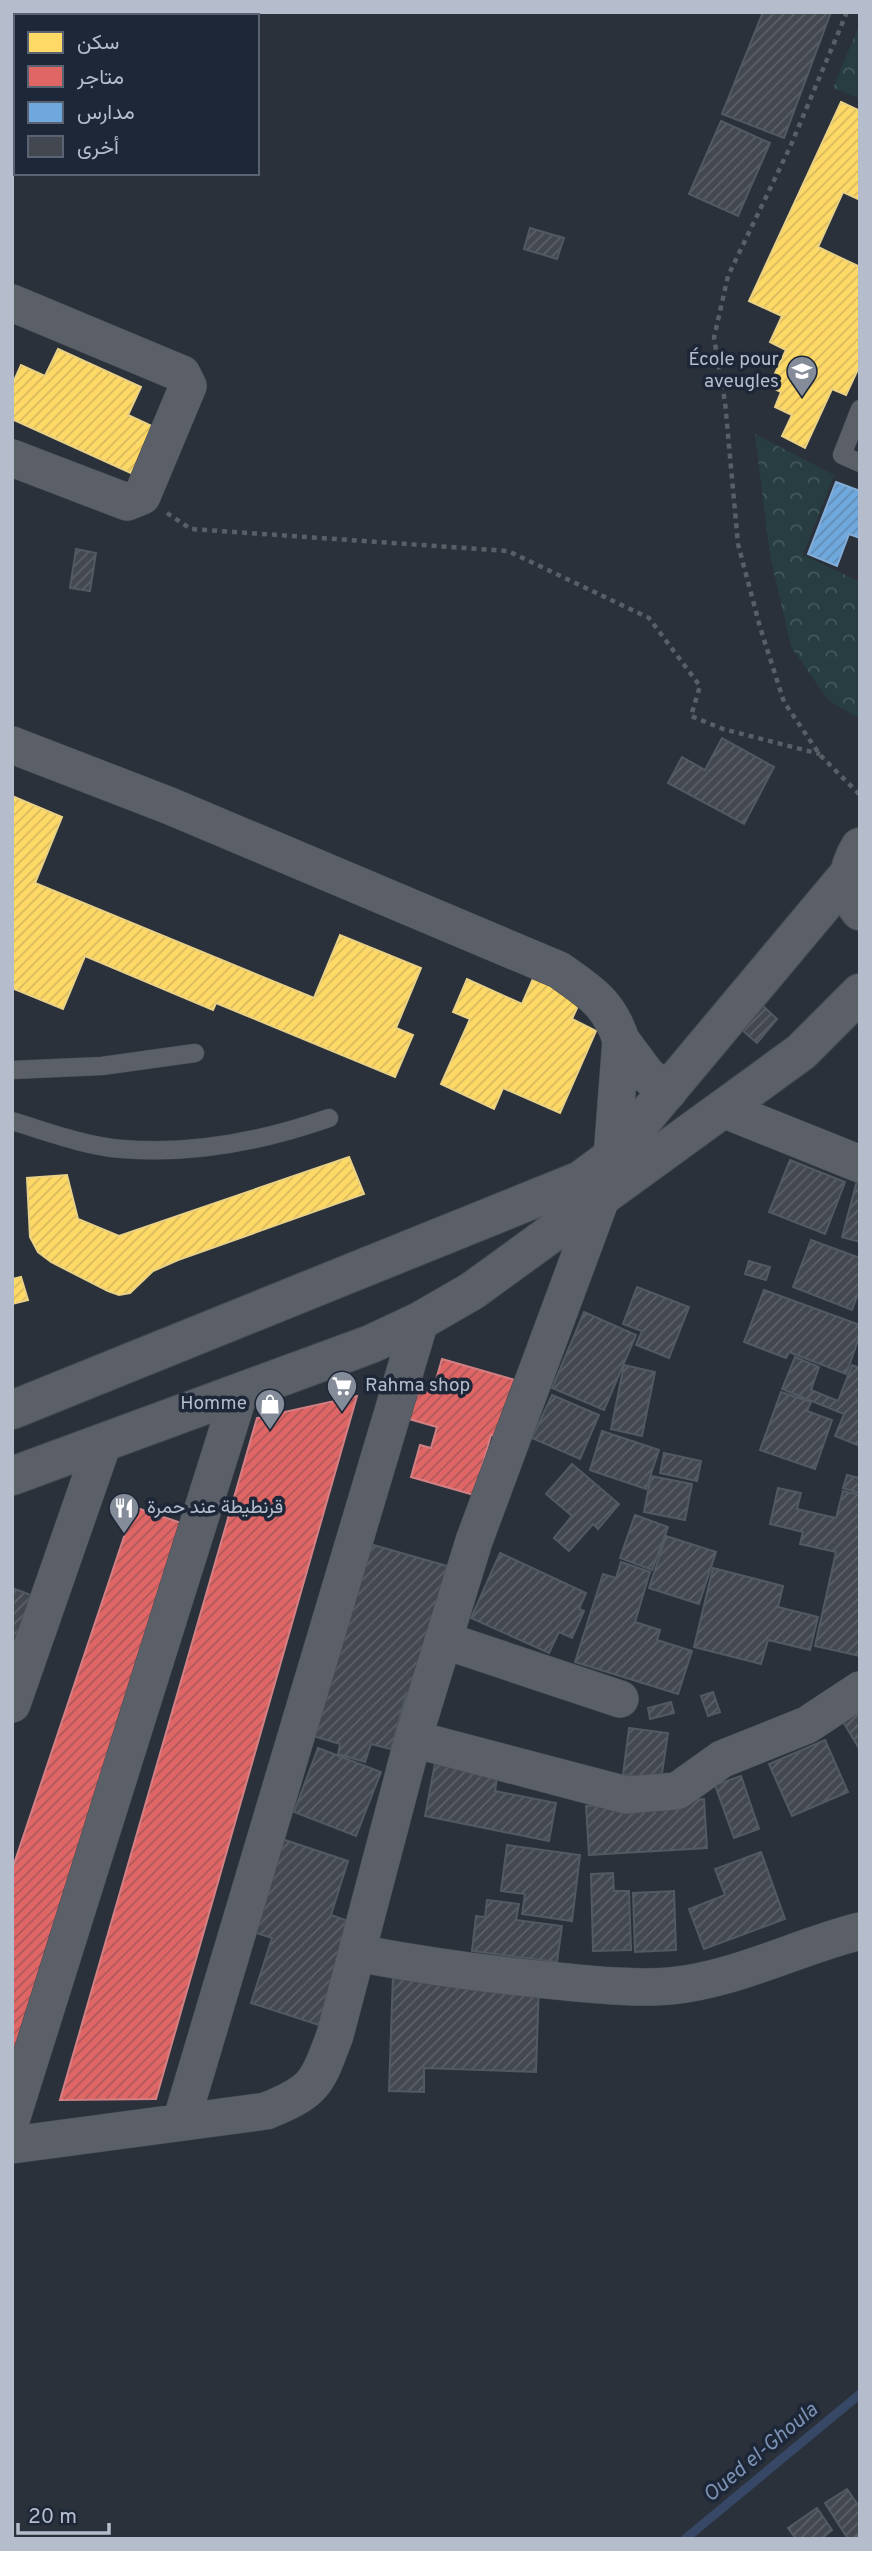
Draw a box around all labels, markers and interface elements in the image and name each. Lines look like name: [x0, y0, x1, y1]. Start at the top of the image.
legend: [14, 14, 259, 175]
text: سكن: [77, 30, 119, 57]
text: متاجر: [76, 65, 124, 92]
text: مدارس: [77, 100, 135, 127]
text: أخرى: [77, 135, 119, 162]
place label: École pour aveugles: [689, 347, 780, 394]
school or university icon: École pour aveugles: [785, 354, 819, 398]
supermarket icon: Rahma shop: [325, 1369, 359, 1413]
place label: Rahma shop: [365, 1374, 470, 1398]
shop icon: Homme: [253, 1387, 287, 1431]
place label: Homme: [180, 1392, 247, 1416]
restaurant icon: قرنطيطة عند حمرة: [107, 1491, 141, 1535]
place label: قرنطيطة عند حمرة: [147, 1496, 283, 1520]
water label: Oued el-Ghoula: [698, 2397, 824, 2509]
scale bar: [18, 2492, 108, 2536]
text: 20 m: [28, 2504, 77, 2531]

